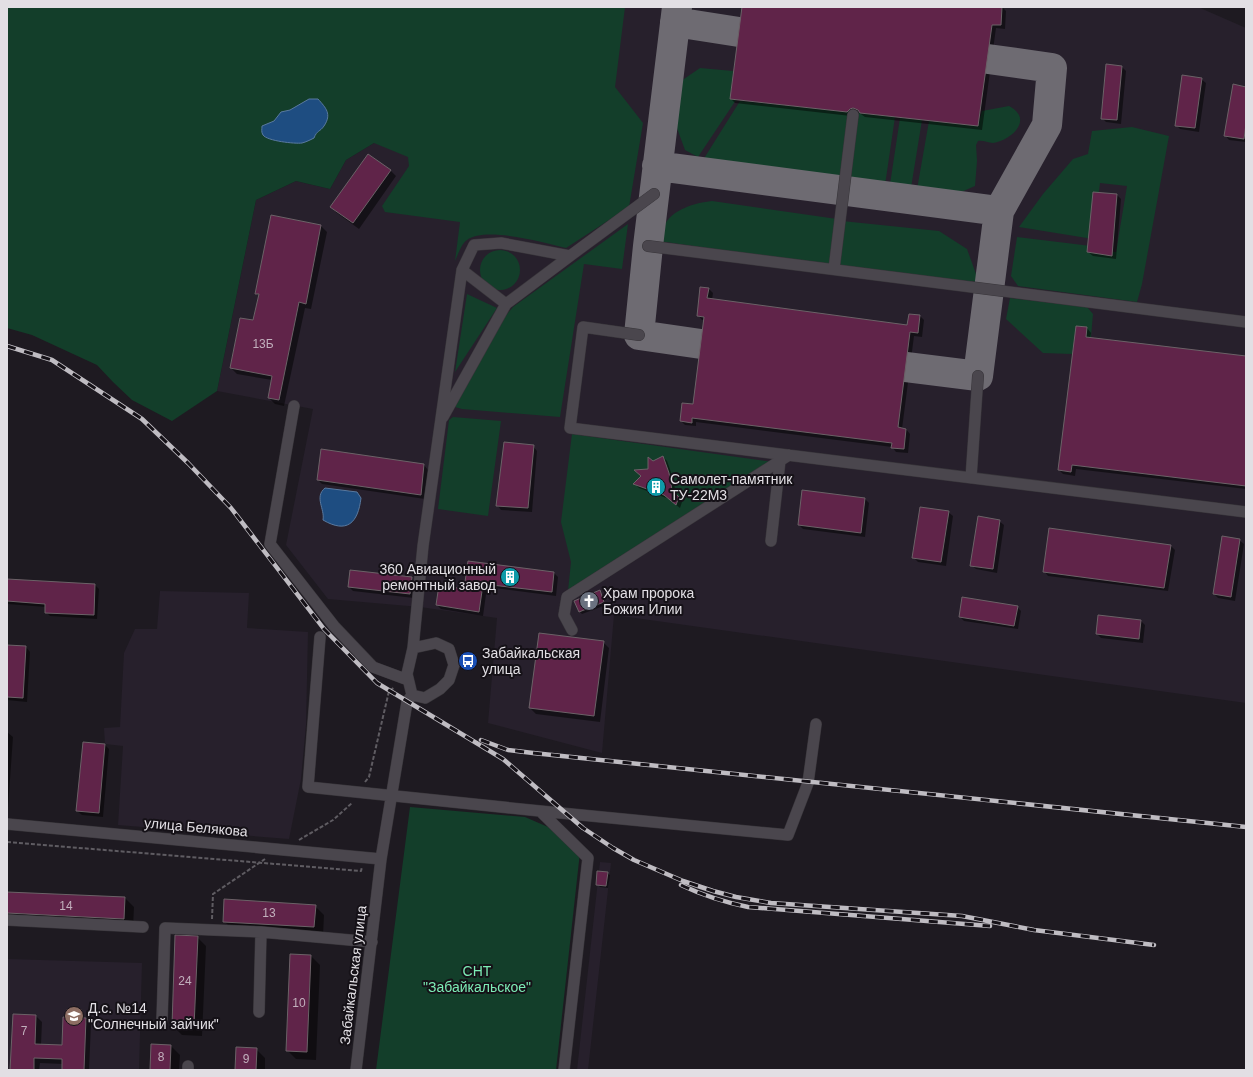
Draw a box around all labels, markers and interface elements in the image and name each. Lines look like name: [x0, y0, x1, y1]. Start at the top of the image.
house number: 13Б: [252, 337, 274, 351]
place label: Самолет-памятник ТУ-22М3: [670, 471, 793, 503]
building icon: Самолет-памятник ТУ-22М3: [645, 476, 667, 498]
place label: 360 Авиационный ремонтный завод: [379, 561, 496, 593]
building icon: 360 Авиационный ремонтный завод: [499, 566, 521, 588]
place label: Храм пророка Божия Илии: [603, 585, 695, 617]
church icon: Храм пророка Божия Илии: [578, 590, 600, 612]
place label: Забайкальская улица: [482, 645, 580, 677]
bus stop icon: Забайкальская улица: [457, 650, 479, 672]
street label: улица Белякова: [144, 815, 249, 840]
house number: 14: [59, 899, 73, 913]
street label: Забайкальская улица: [337, 904, 370, 1046]
house number: 13: [262, 906, 276, 920]
park label: СНТ "Забайкальское": [423, 963, 531, 995]
house number: 24: [178, 974, 192, 988]
house number: 10: [292, 996, 306, 1010]
place label: Д.с. №14 "Солнечный зайчик": [88, 1000, 219, 1032]
school or university icon: Д.с. №14 "Солнечный зайчик": [63, 1005, 85, 1027]
house number: 7: [21, 1024, 28, 1038]
house number: 8: [158, 1050, 165, 1064]
house number: 9: [243, 1052, 250, 1066]

